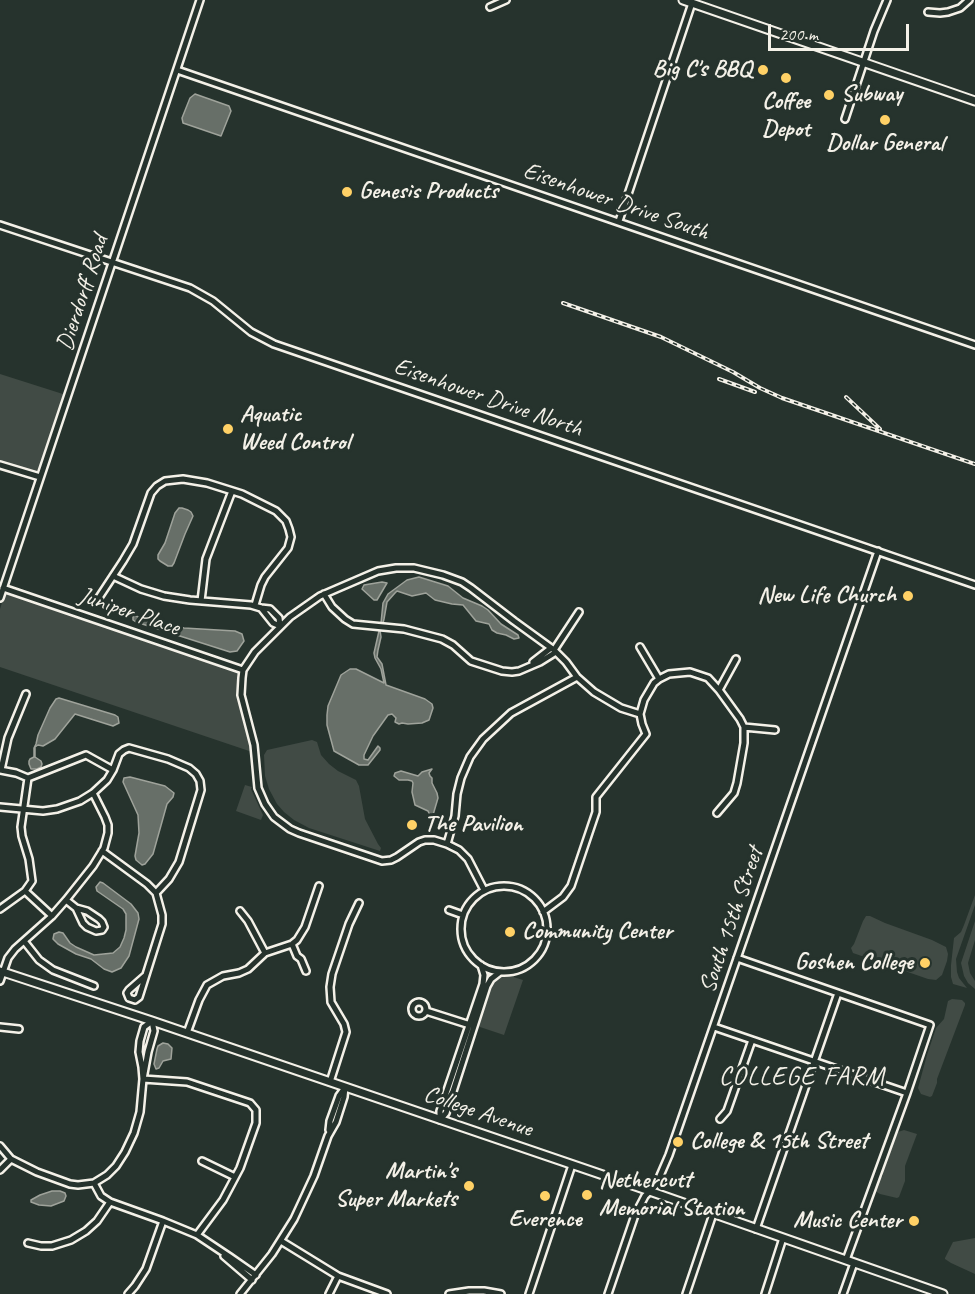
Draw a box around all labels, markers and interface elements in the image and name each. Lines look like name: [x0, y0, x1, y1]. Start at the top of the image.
scale bar: [771, 12, 912, 50]
text: 200 m: [779, 23, 818, 45]
place label: Big C's BBQ: [653, 56, 751, 84]
marker: Big C's BBQ: [756, 63, 770, 77]
marker: Coffee Depot: [779, 71, 793, 85]
place label: Subway: [841, 81, 902, 109]
place label: Coffee Depot: [762, 88, 810, 144]
marker: Subway: [822, 88, 836, 102]
marker: Dollar General: [878, 113, 892, 127]
place label: Dollar General: [826, 130, 944, 158]
street label: Eisenhower Drive South: [519, 157, 713, 247]
place label: Genesis Products: [359, 178, 498, 206]
marker: Genesis Products: [340, 185, 354, 199]
street label: Dierdorff Road: [51, 232, 115, 354]
street label: Eisenhower Drive North: [390, 352, 586, 444]
place label: Aquatic Weed Control: [240, 401, 350, 457]
marker: Aquatic Weed Control: [221, 422, 235, 436]
street label: Juniper Place: [75, 581, 183, 643]
place label: New Life Church: [757, 582, 896, 610]
marker: New Life Church: [901, 589, 915, 603]
place label: The Pavilion: [424, 811, 522, 839]
marker: The Pavilion: [405, 818, 419, 832]
street label: South 15th Street: [694, 843, 770, 997]
place label: Community Center: [522, 918, 672, 946]
marker: Community Center: [503, 925, 517, 939]
place label: Goshen College: [795, 949, 913, 977]
marker: Goshen College: [918, 956, 932, 970]
district label: COLLEGE FARM: [720, 1061, 884, 1093]
street label: College Avenue: [420, 1080, 536, 1144]
place label: College & 15th Street: [690, 1128, 868, 1156]
marker: College & 15th Street: [671, 1135, 685, 1149]
place label: Martin's Super Markets: [335, 1158, 457, 1214]
place label: Nethercutt Memorial Station: [599, 1167, 744, 1223]
marker: Martin's Super Markets: [462, 1179, 476, 1193]
marker: Nethercutt Memorial Station: [580, 1188, 594, 1202]
marker: Everence: [538, 1189, 552, 1203]
place label: Everence: [509, 1206, 581, 1234]
place label: Music Center: [793, 1207, 902, 1235]
marker: Music Center: [907, 1214, 921, 1228]

